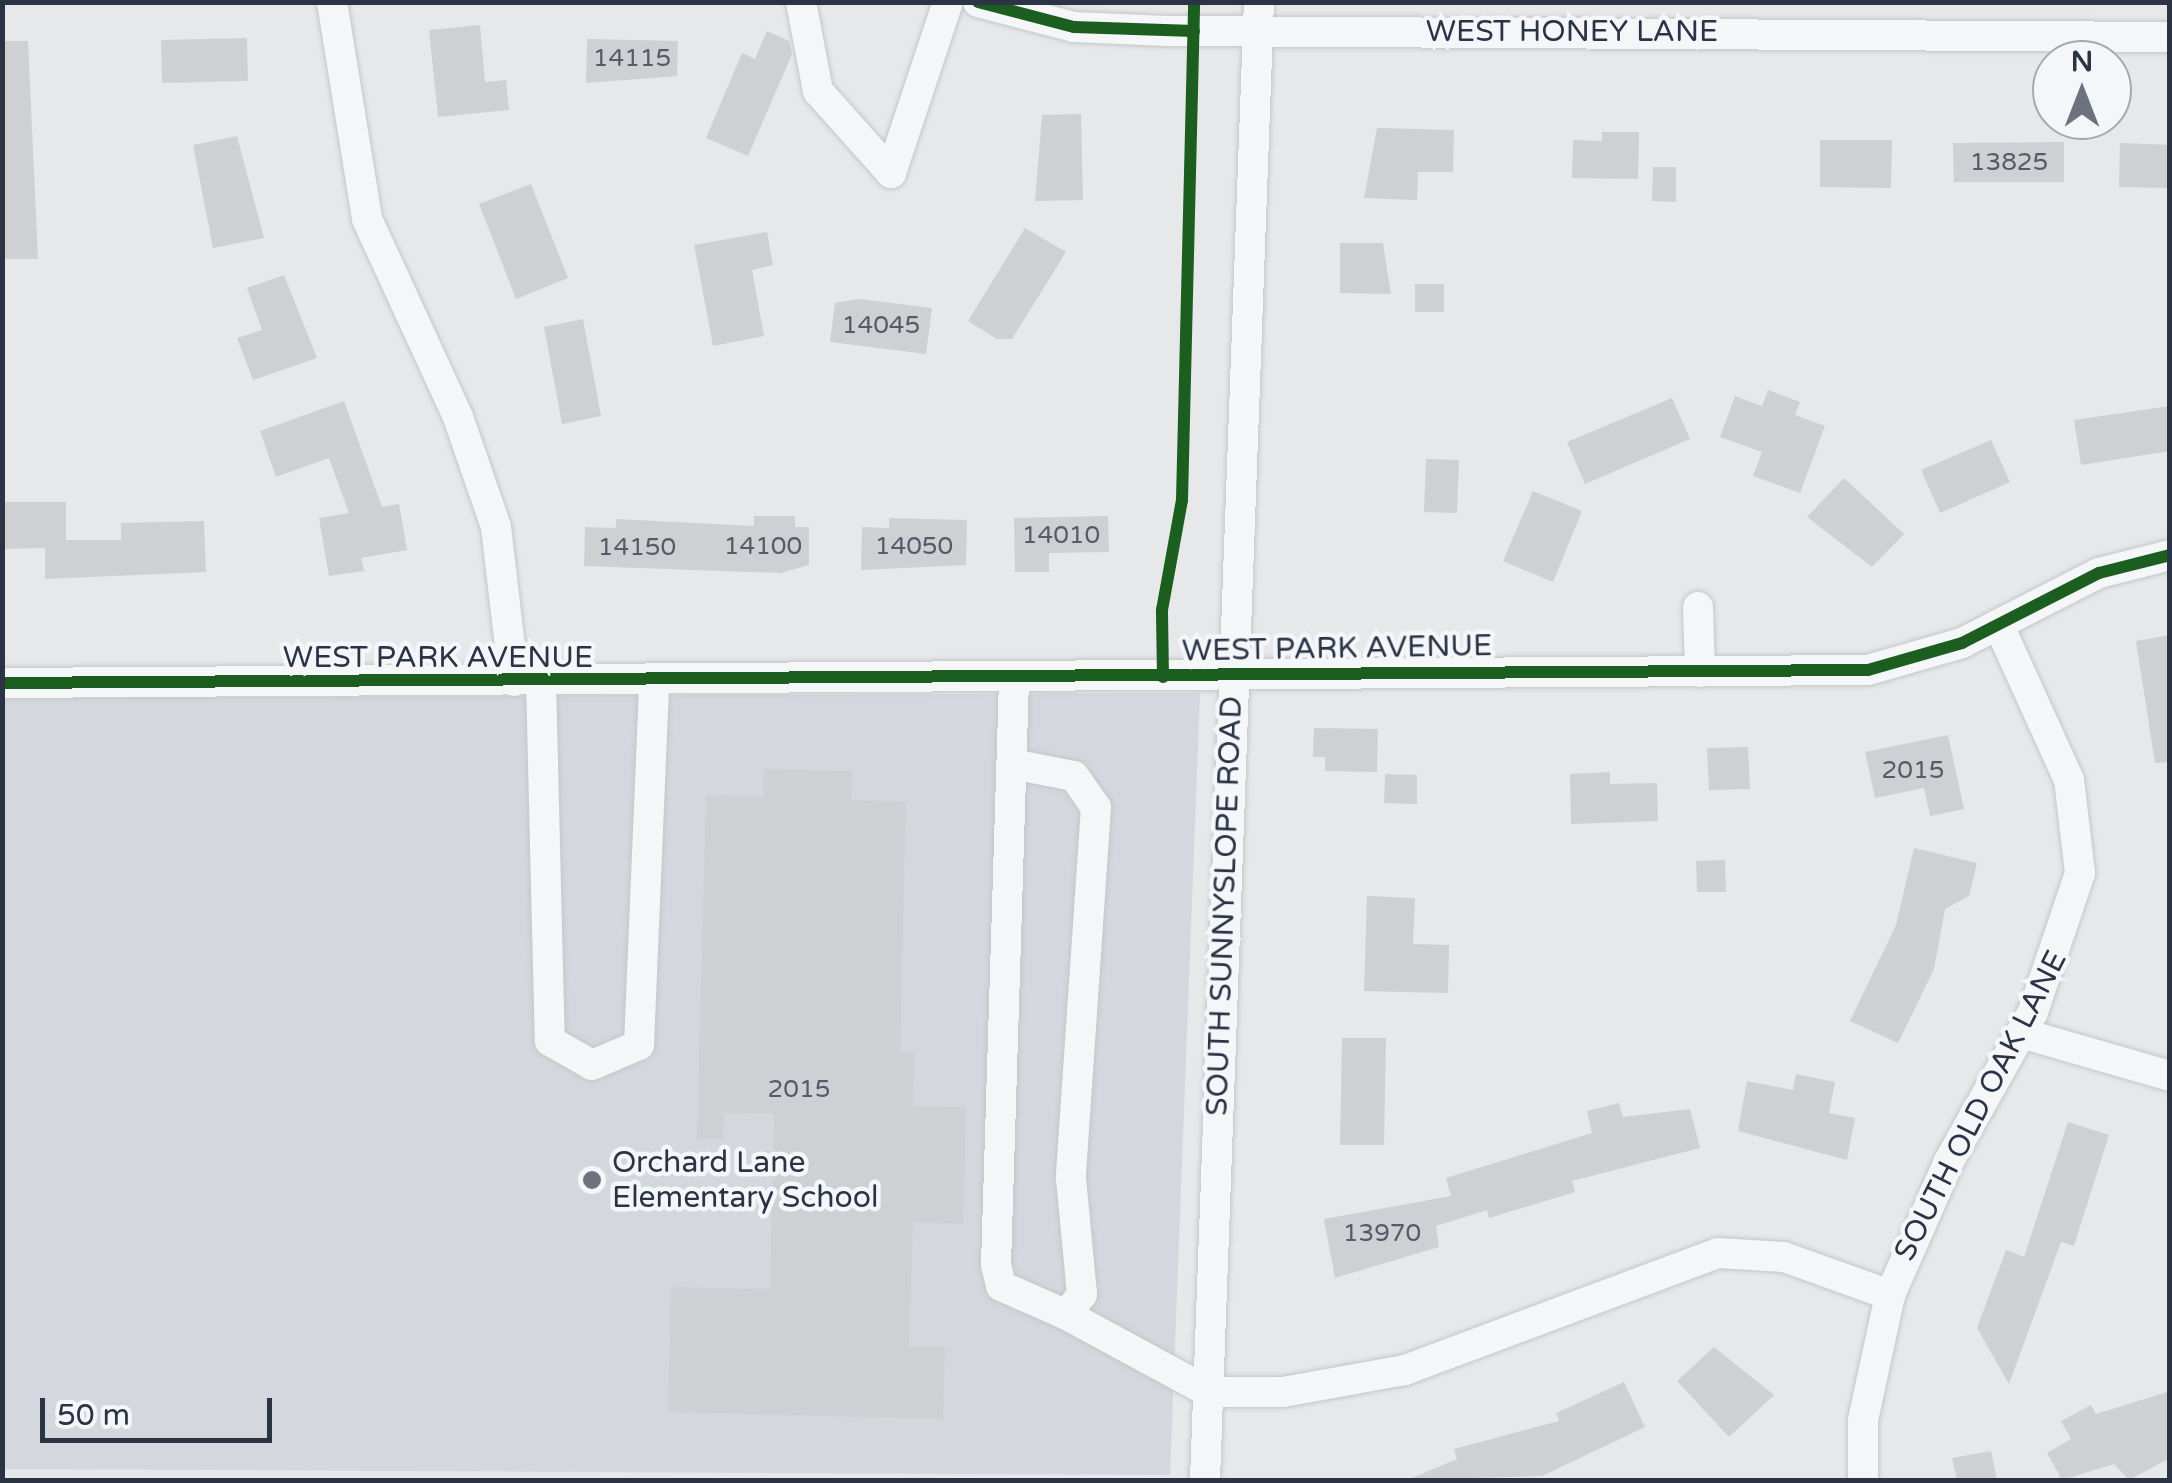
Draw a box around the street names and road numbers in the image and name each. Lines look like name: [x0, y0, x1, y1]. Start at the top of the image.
street label: WEST HONEY LANE: [1426, 14, 1718, 50]
street label: WEST PARK AVENUE: [1182, 628, 1492, 670]
street label: WEST PARK AVENUE: [283, 640, 593, 676]
street label: SOUTH SUNNYSLOPE ROAD: [1200, 695, 1250, 1117]
street label: SOUTH OLD OAK LANE: [1887, 945, 2075, 1267]

